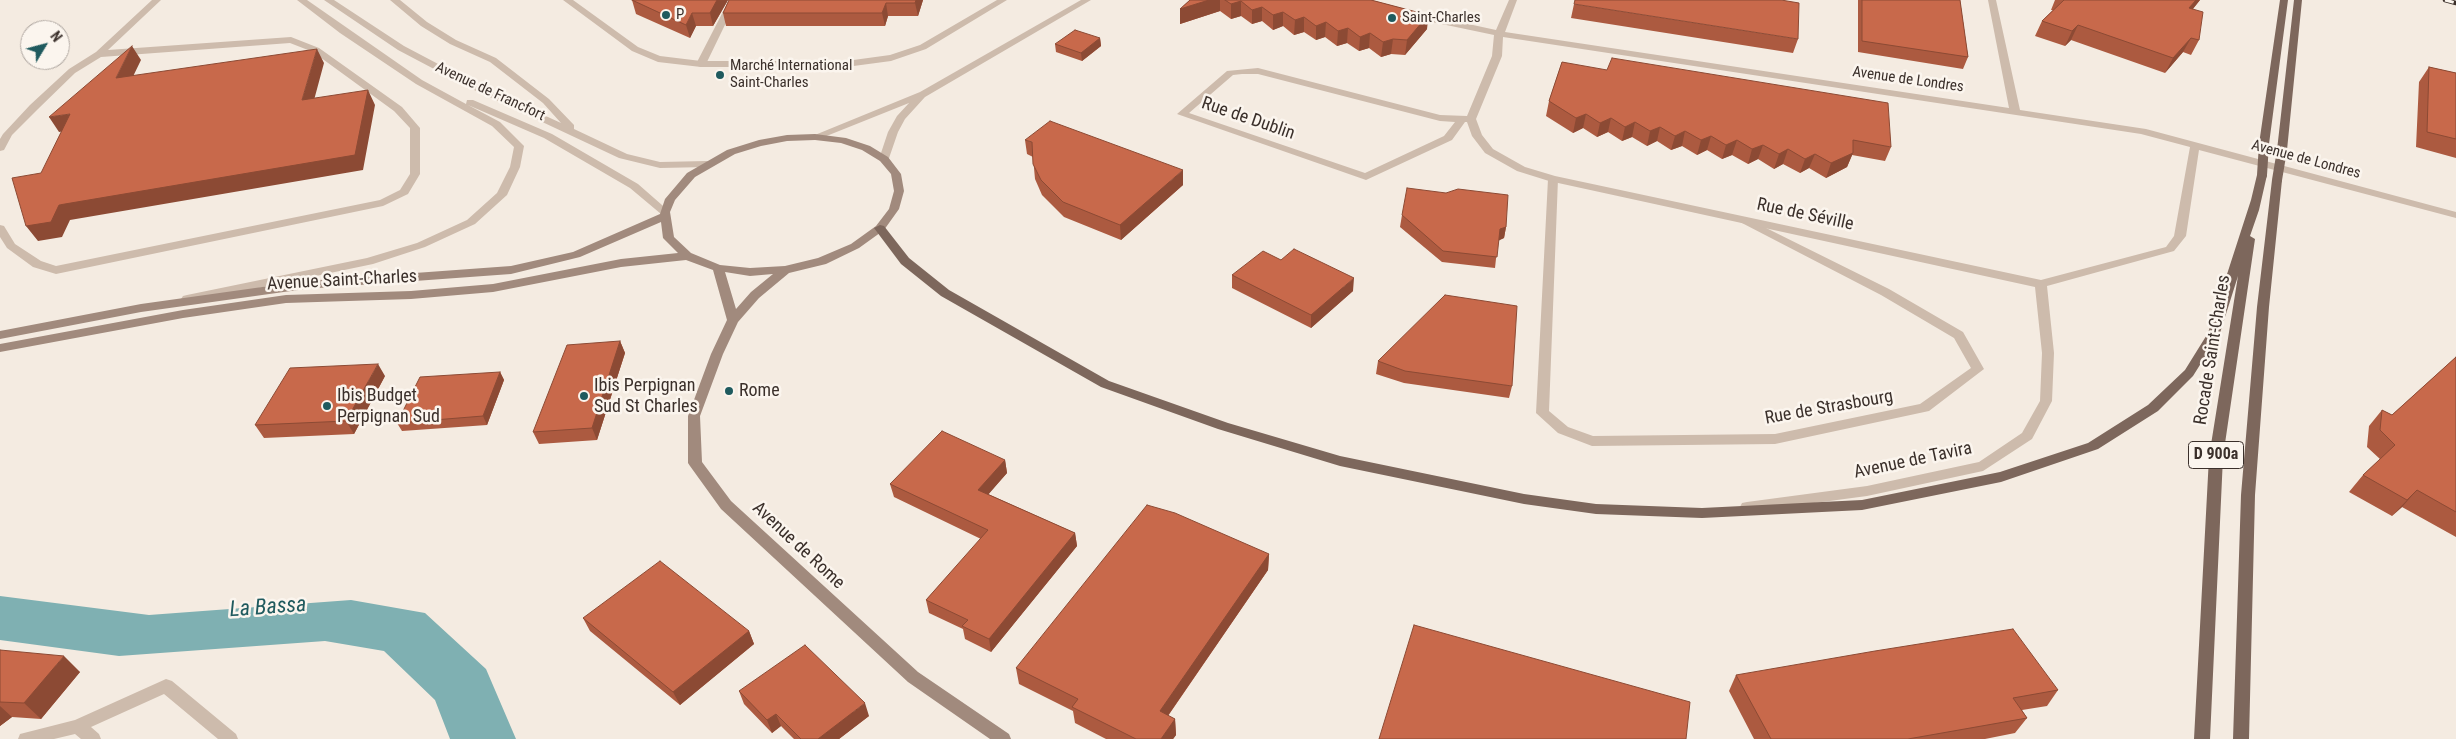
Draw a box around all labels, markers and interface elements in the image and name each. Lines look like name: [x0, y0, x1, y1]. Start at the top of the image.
place label: P: [676, 6, 684, 24]
marker: P: [660, 9, 672, 21]
place label: Saint-Charles: [1402, 9, 1481, 27]
marker: Saint-Charles: [1386, 12, 1398, 24]
north arrow: [20, 20, 70, 70]
text: N: [47, 28, 65, 45]
place label: Marché International Saint-Charles: [730, 57, 852, 92]
street label: Avenue de Francfort: [432, 59, 548, 125]
street label: Avenue de Londres: [1851, 63, 1965, 97]
marker: Marché International Saint-Charles: [714, 69, 726, 81]
street label: Rue de Dublin: [1199, 93, 1297, 145]
street label: Avenue de Londres: [2249, 137, 2363, 183]
street label: Rue de Séville: [1755, 194, 1855, 236]
street label: Avenue Saint-Charles: [266, 266, 418, 296]
street label: Rocade Saint-Charles: [2190, 274, 2236, 426]
place label: Ibis Perpignan Sud St Charles: [594, 375, 698, 418]
place label: Rome: [739, 380, 780, 402]
place label: Ibis Budget Perpignan Sud: [337, 385, 440, 428]
marker: Rome: [723, 385, 735, 397]
street label: Rue de Strasbourg: [1763, 386, 1895, 430]
marker: Ibis Perpignan Sud St Charles: [578, 390, 590, 402]
marker: Ibis Budget Perpignan Sud: [321, 400, 333, 412]
street label: Avenue de Tavira: [1852, 438, 1974, 484]
road number: D 900a: [2188, 442, 2244, 468]
street label: Avenue de Rome: [747, 498, 849, 594]
water label: La Bassa: [229, 592, 307, 624]

